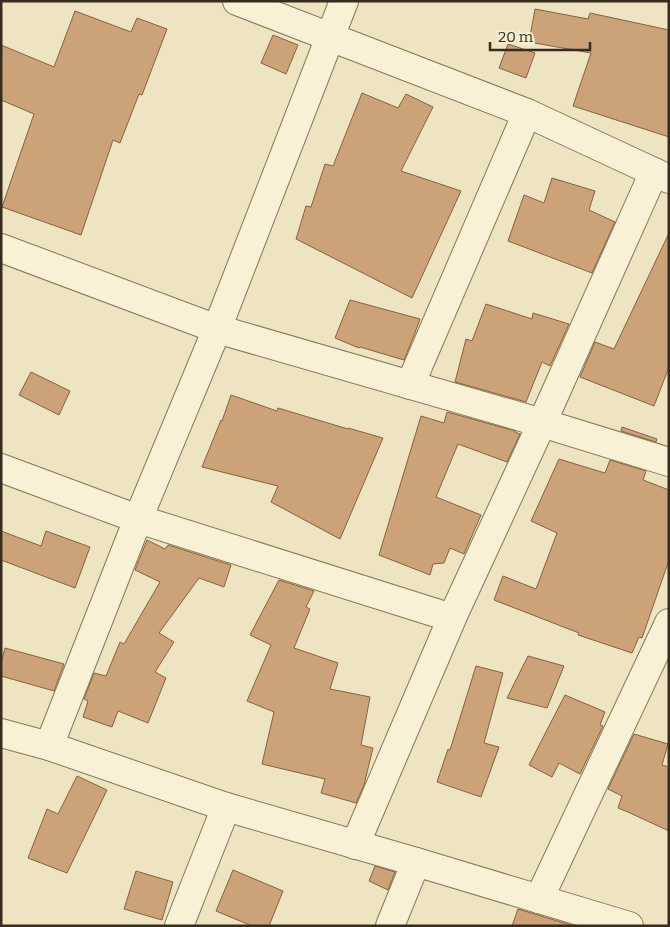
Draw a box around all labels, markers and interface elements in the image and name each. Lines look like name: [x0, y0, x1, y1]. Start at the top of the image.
scale bar: [490, 20, 590, 52]
text: 20 m: [498, 28, 534, 46]

